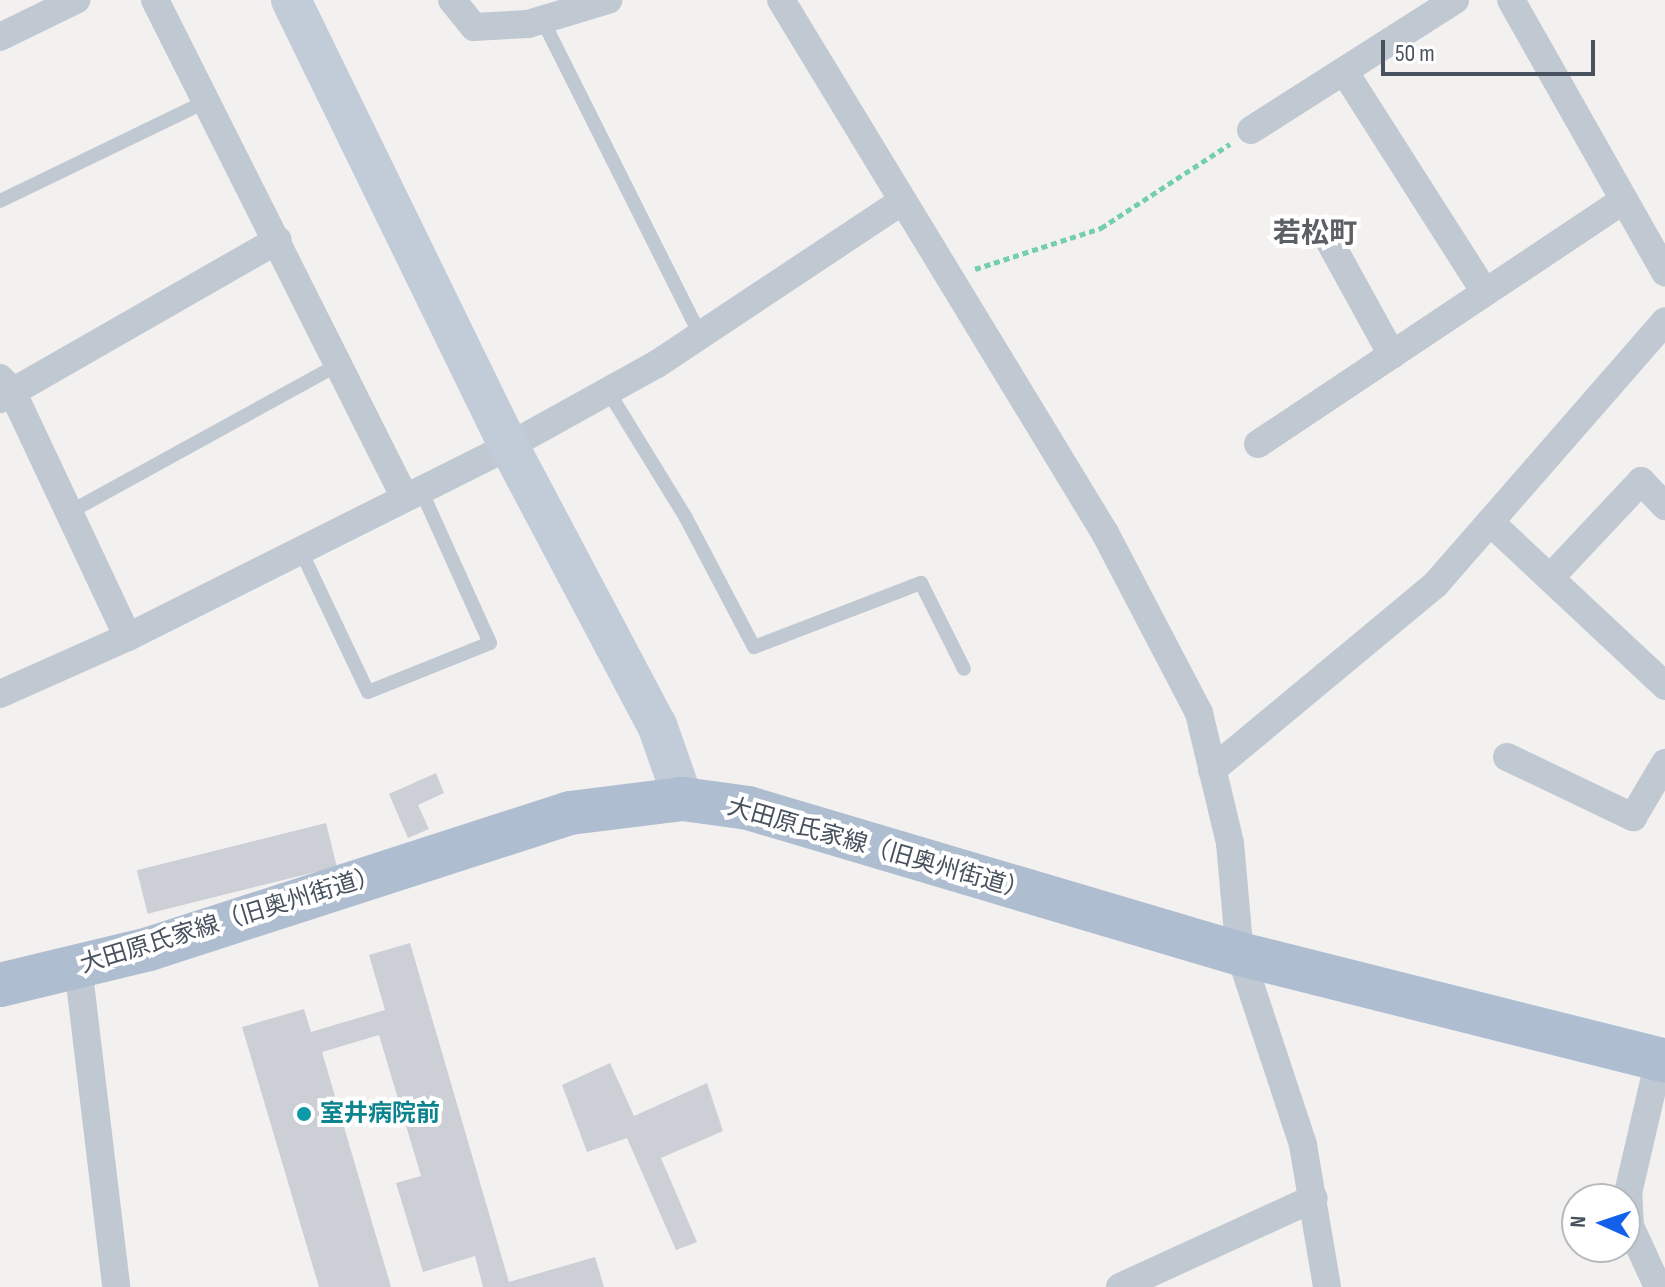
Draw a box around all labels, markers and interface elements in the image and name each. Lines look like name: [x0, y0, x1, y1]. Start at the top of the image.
scale bar: [1385, 24, 1599, 74]
text: 50 m: [1395, 39, 1435, 68]
district label: 若松町: [1273, 217, 1357, 251]
street label: 大田原氏家線（旧奥州街道）: [724, 792, 1032, 906]
street label: 大田原氏家線（旧奥州街道）: [77, 861, 383, 979]
place label: 室井病院前: [320, 1100, 440, 1128]
marker: 室井病院前: [295, 1105, 313, 1123]
north arrow: [1561, 1183, 1641, 1263]
text: N: [1565, 1215, 1592, 1228]

